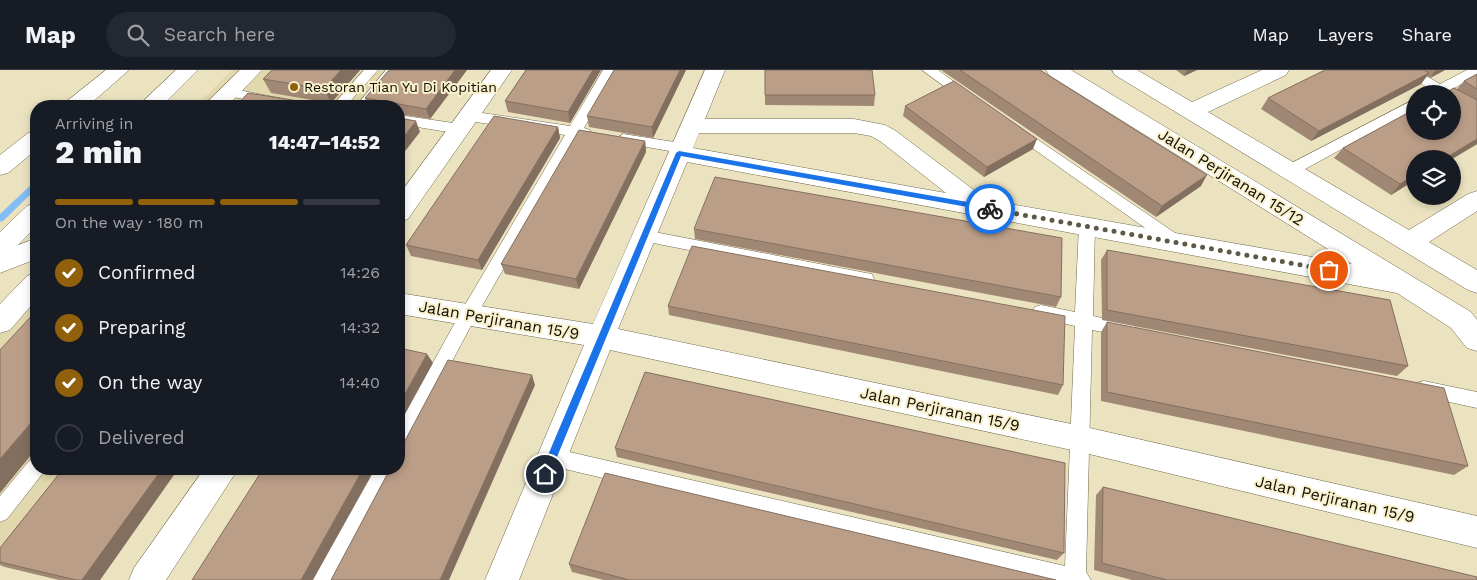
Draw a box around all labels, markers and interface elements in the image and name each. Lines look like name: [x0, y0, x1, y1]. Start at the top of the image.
search box: [106, 12, 456, 57]
text: Map: [25, 21, 76, 49]
icon: search: [124, 21, 152, 49]
text: Search here: [164, 23, 275, 46]
text: Map: [1252, 24, 1289, 45]
text: Layers: [1317, 24, 1374, 45]
text: Share: [1402, 24, 1452, 45]
place label: Restoran Tian Yu Di Kopitian: [304, 79, 497, 95]
marker: Restoran Tian Yu Di Kopitian: [288, 81, 300, 93]
map controls: [1406, 85, 1461, 205]
button: locate: [1406, 85, 1461, 140]
text: Arriving in: [55, 114, 133, 133]
street label: Jalan Perjiranan 15/12: [1155, 124, 1307, 230]
text: 14:47–14:52: [269, 131, 380, 154]
text: 2 min: [55, 133, 142, 171]
button: layers: [1406, 150, 1461, 205]
courier: [965, 184, 1015, 234]
icon: bike: [976, 195, 1004, 223]
text: On the way · 180 m: [55, 213, 203, 232]
pin: [1308, 249, 1350, 291]
icon: bag: [1315, 256, 1343, 284]
icon: check: [55, 259, 83, 287]
text: Confirmed: [98, 261, 195, 284]
text: 14:26: [340, 263, 380, 282]
street label: Jalan Perjiranan 15/9: [417, 297, 581, 343]
icon: check: [55, 314, 83, 342]
text: Preparing: [98, 316, 185, 339]
text: 14:32: [341, 318, 380, 337]
icon: check: [55, 369, 83, 397]
text: On the way: [98, 371, 202, 394]
text: 14:40: [340, 373, 380, 392]
street label: Jalan Perjiranan 15/9: [858, 383, 1022, 435]
text: Delivered: [98, 426, 185, 449]
pin: [524, 453, 566, 495]
icon: home: [531, 460, 559, 488]
street label: Jalan Perjiranan 15/9: [1254, 471, 1416, 527]

